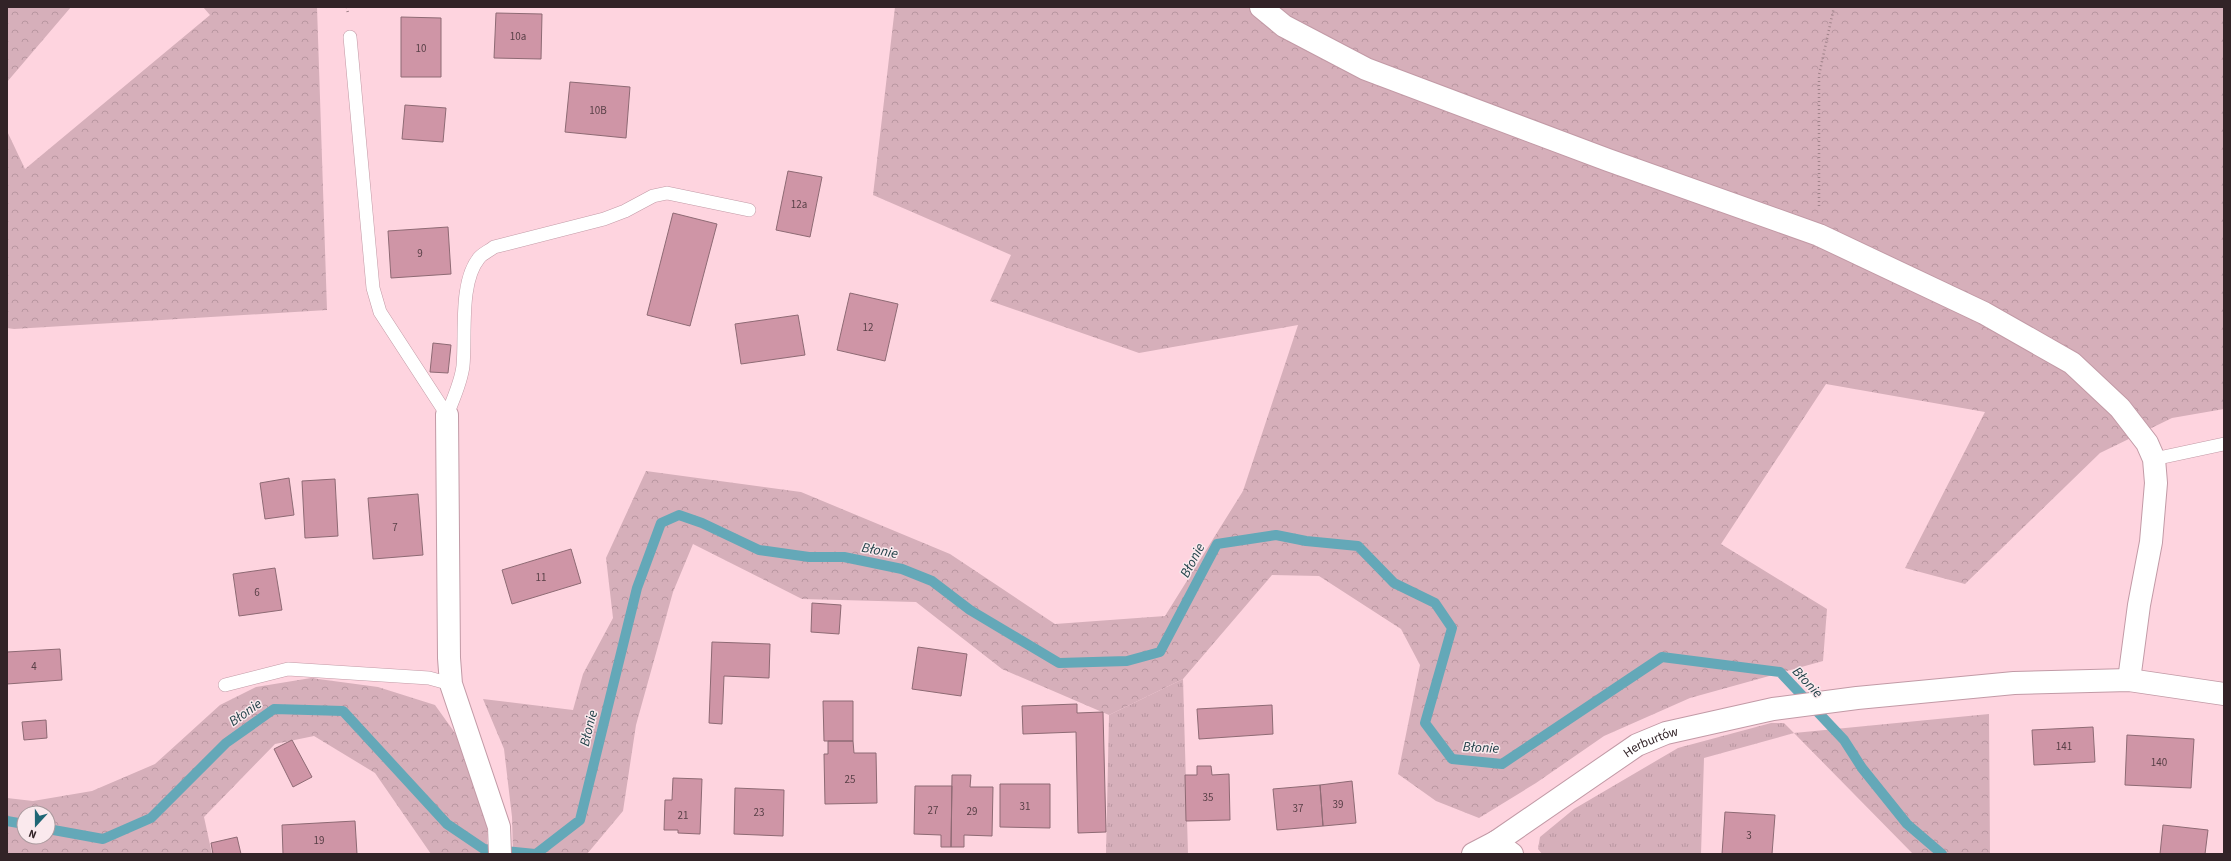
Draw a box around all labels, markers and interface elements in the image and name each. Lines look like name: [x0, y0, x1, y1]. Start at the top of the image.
house number: 10a: [510, 29, 526, 44]
house number: 10: [416, 41, 426, 56]
house number: 10B: [589, 103, 607, 118]
house number: 12a: [791, 197, 807, 212]
house number: 9: [417, 246, 423, 261]
house number: 12: [863, 320, 873, 335]
house number: 7: [392, 520, 398, 535]
water label: Błonie: [860, 538, 900, 564]
water label: Błonie: [1175, 539, 1210, 581]
house number: 11: [536, 570, 546, 585]
house number: 6: [254, 585, 260, 600]
house number: 4: [31, 659, 37, 674]
water label: Błonie: [1787, 662, 1827, 703]
water label: Błonie: [225, 694, 267, 732]
water label: Błonie: [575, 708, 603, 748]
street label: Herburtów: [1620, 722, 1680, 762]
water label: Błonie: [1462, 737, 1500, 759]
house number: 141: [2056, 739, 2072, 754]
house number: 140: [2151, 755, 2167, 770]
house number: 25: [845, 772, 855, 787]
house number: 35: [1203, 790, 1213, 805]
house number: 39: [1333, 797, 1343, 812]
house number: 31: [1020, 799, 1030, 814]
house number: 37: [1293, 801, 1303, 816]
house number: 27: [928, 803, 938, 818]
house number: 29: [967, 804, 977, 819]
north arrow: [16, 805, 56, 845]
house number: 23: [754, 805, 764, 820]
house number: 21: [678, 808, 688, 823]
text: N: [26, 826, 39, 842]
house number: 3: [1746, 828, 1752, 843]
house number: 19: [314, 833, 324, 848]

